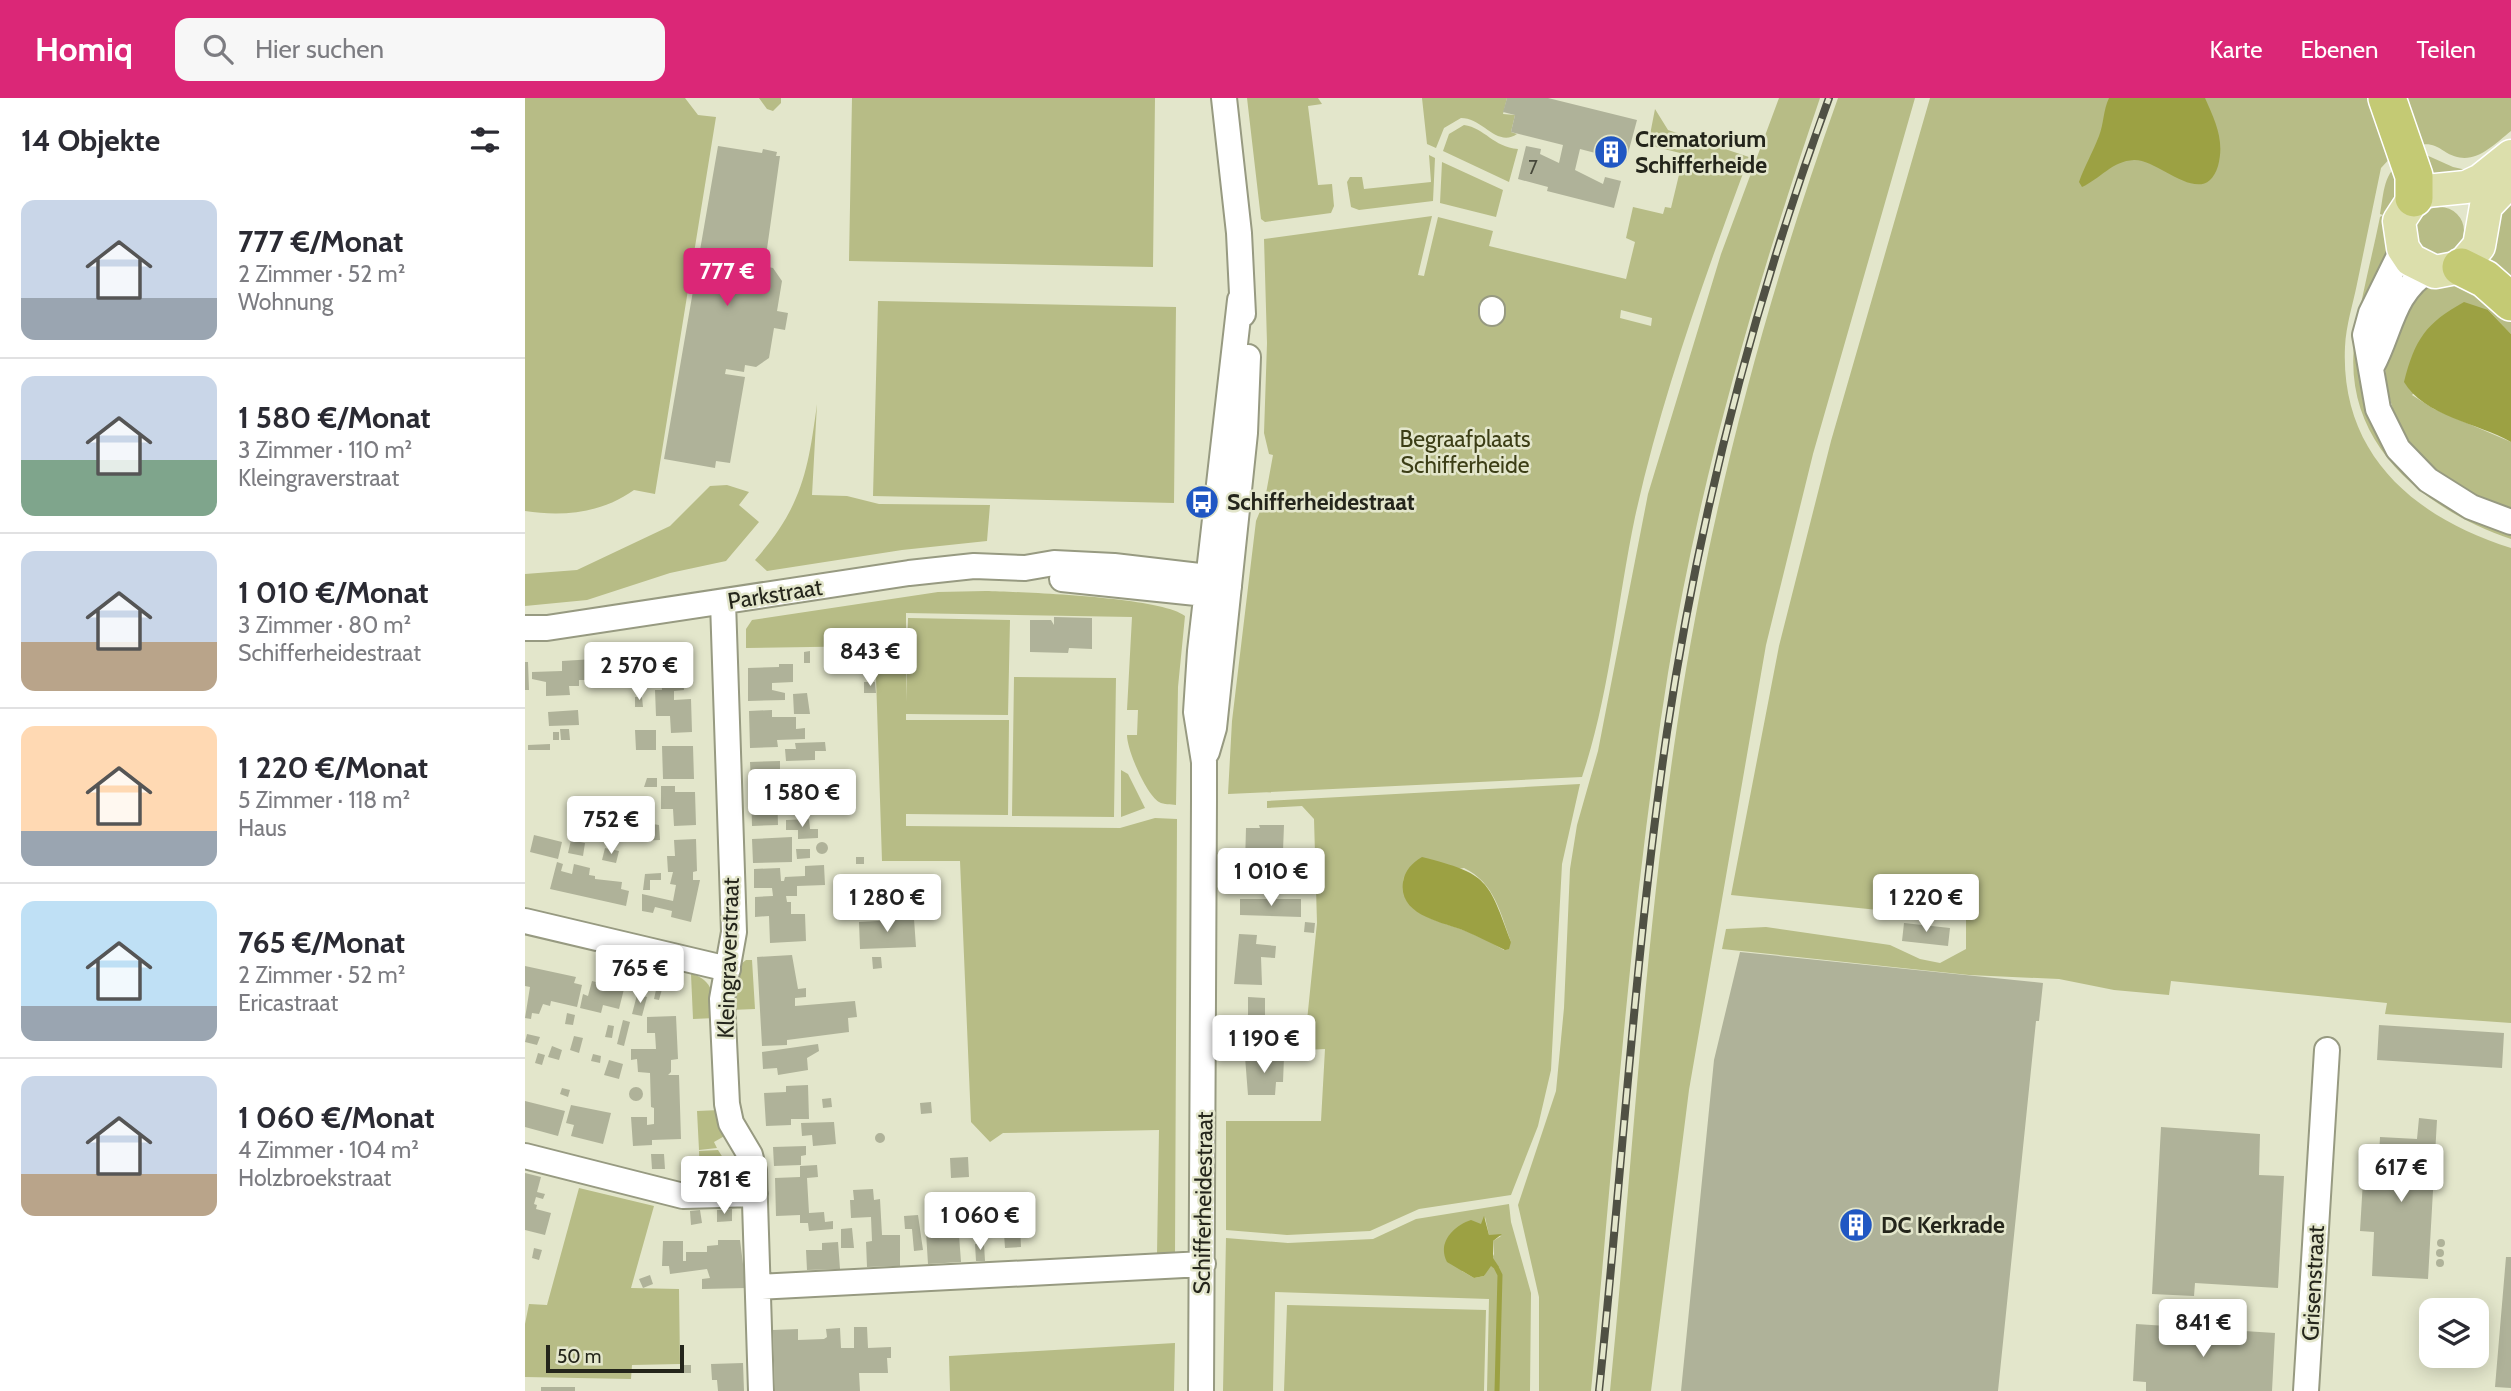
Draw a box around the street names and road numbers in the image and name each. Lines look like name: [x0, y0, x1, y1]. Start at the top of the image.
street label: Parkstraat: [726, 573, 825, 615]
street label: Kleingraverstraat: [711, 877, 745, 1039]
street label: Schifferheidestraat: [1187, 1111, 1219, 1295]
street label: Grisenstraat: [2296, 1224, 2330, 1341]

